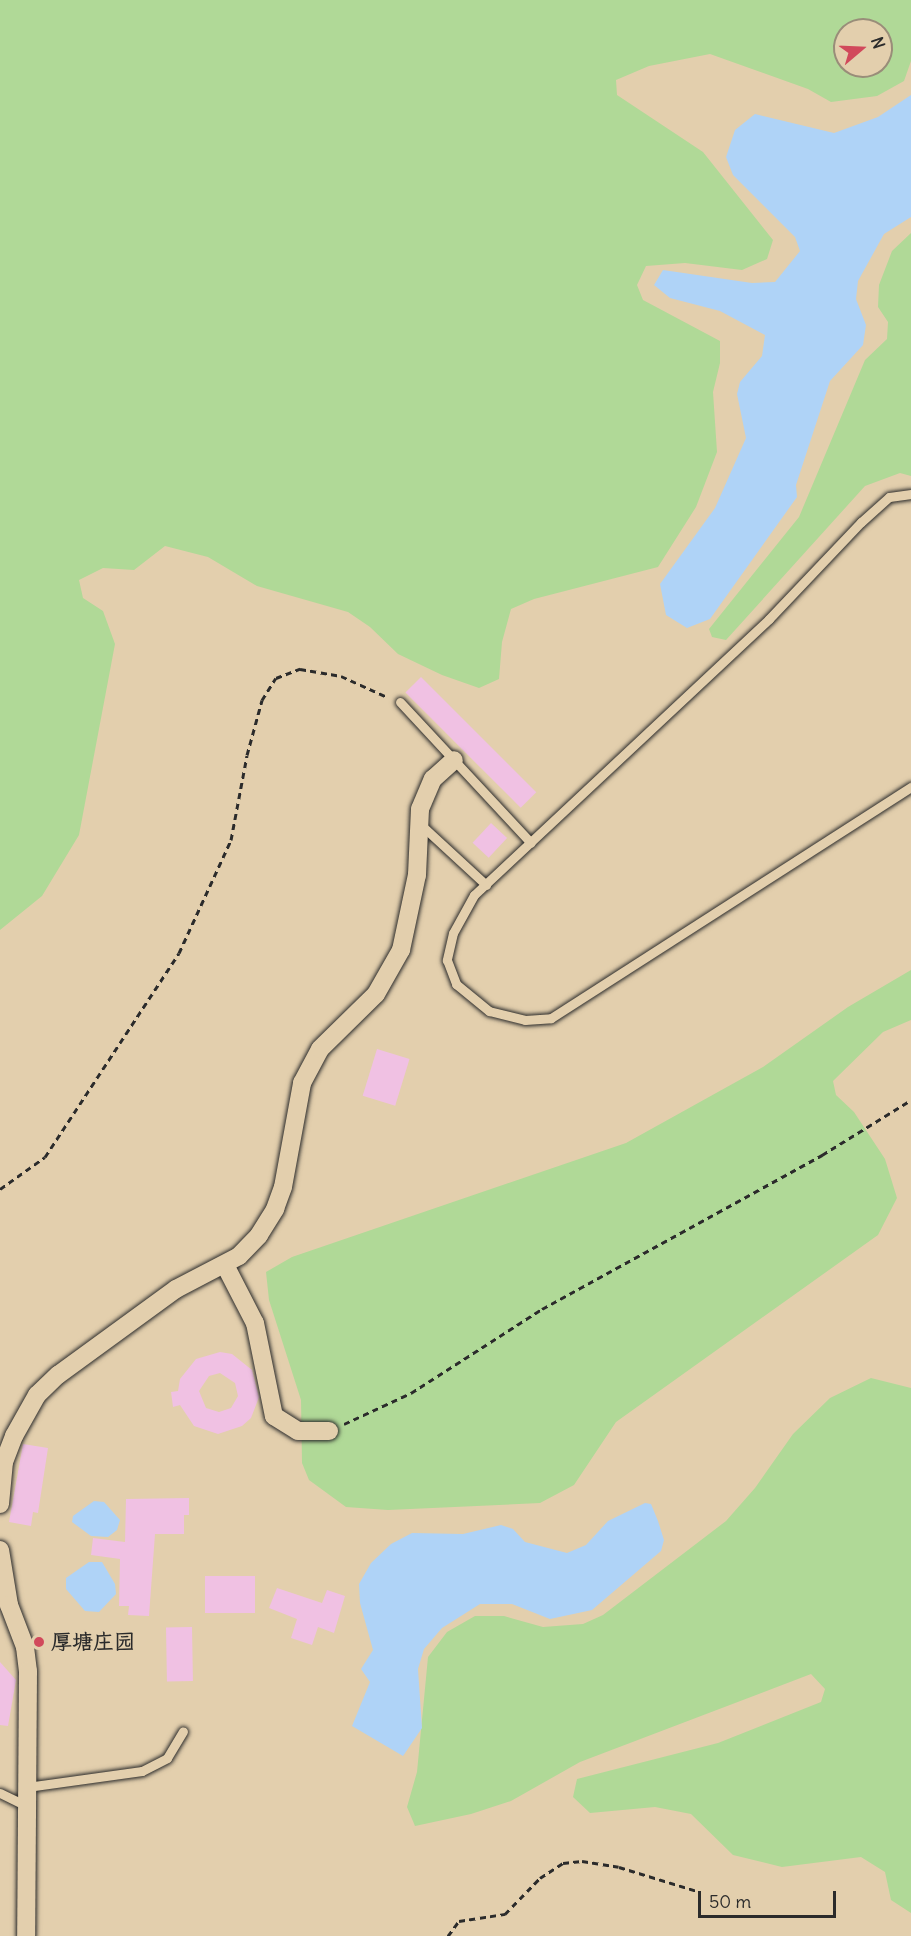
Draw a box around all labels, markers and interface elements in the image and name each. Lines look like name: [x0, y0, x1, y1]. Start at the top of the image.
north arrow: [833, 18, 893, 78]
text: N: [867, 34, 889, 51]
place label: 厚塘庄园: [51, 1629, 135, 1655]
marker: 厚塘庄园: [32, 1635, 46, 1649]
scale bar: [701, 1879, 839, 1917]
text: 50 m: [709, 1890, 751, 1913]

